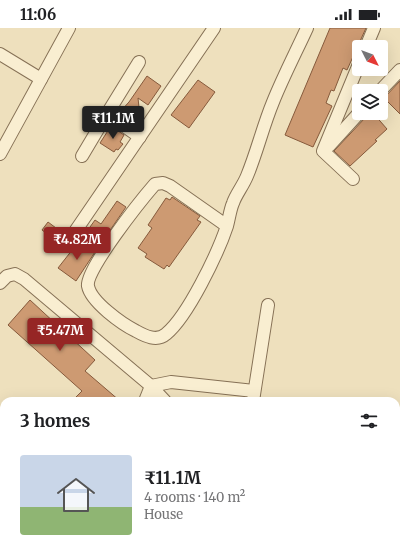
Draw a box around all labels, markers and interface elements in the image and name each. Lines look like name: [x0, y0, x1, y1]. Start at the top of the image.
text: 11:06: [20, 5, 56, 24]
north arrow: [352, 40, 388, 76]
map controls: [352, 40, 388, 120]
button: layers: [352, 84, 388, 120]
pin: ₹11.1M: [80, 106, 146, 140]
text: ₹11.1M: [91, 110, 135, 127]
pin: ₹4.82M: [44, 227, 110, 261]
text: ₹4.82M: [53, 231, 101, 248]
pin: ₹5.47M: [27, 318, 93, 352]
text: ₹5.47M: [36, 322, 84, 339]
text: 3 homes: [20, 410, 90, 432]
icon: filters: [358, 410, 380, 432]
text: ₹11.1M: [144, 467, 201, 489]
icon: home: [52, 471, 100, 519]
text: 4 rooms · 140 m²: [144, 489, 245, 506]
text: House: [144, 506, 183, 523]

